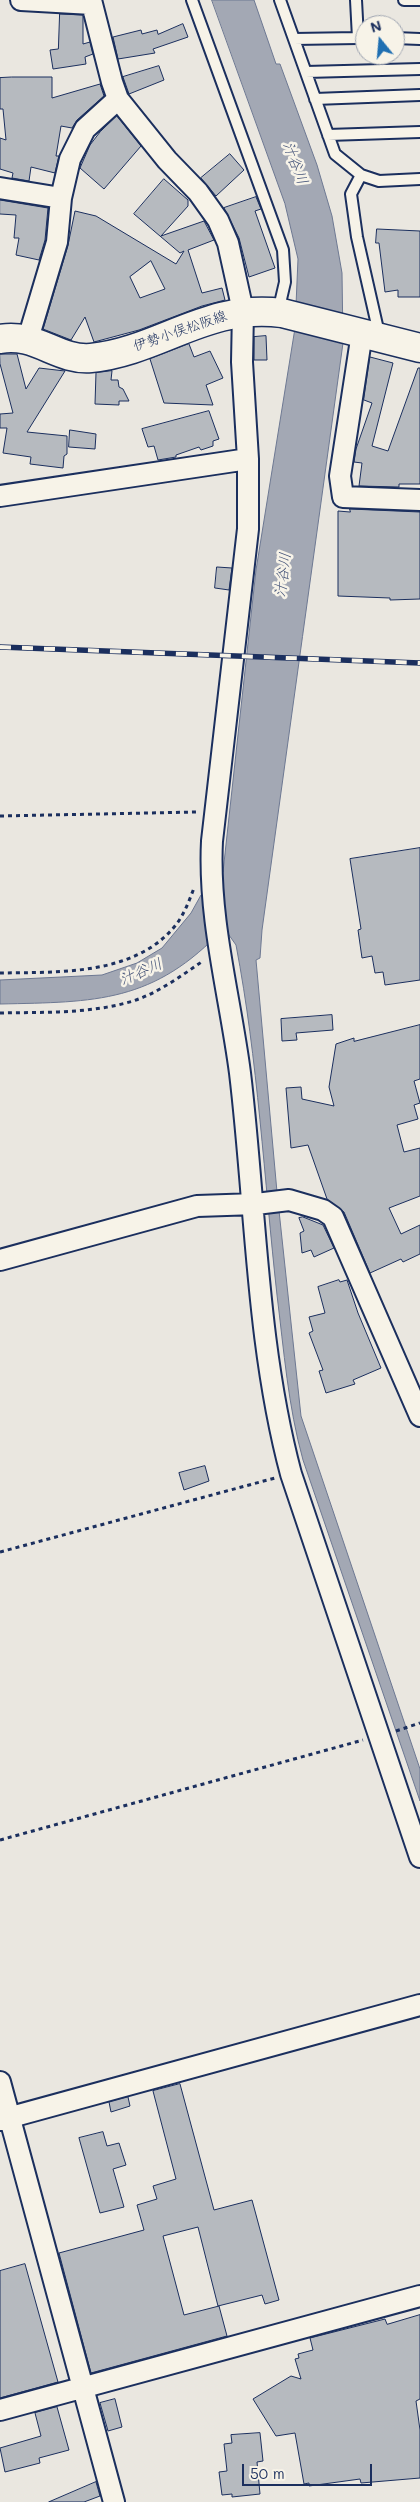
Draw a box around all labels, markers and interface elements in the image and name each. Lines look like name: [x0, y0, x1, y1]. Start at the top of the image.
north arrow: [355, 15, 405, 65]
text: N: [368, 15, 384, 37]
water label: 汁谷川: [279, 139, 311, 187]
street label: 伊勢小俣松阪線: [131, 307, 229, 355]
water label: 汁谷川: [271, 552, 295, 598]
water label: 汁谷川: [117, 955, 165, 989]
scale bar: [245, 2454, 375, 2486]
text: 50 m: [250, 2463, 285, 2483]

